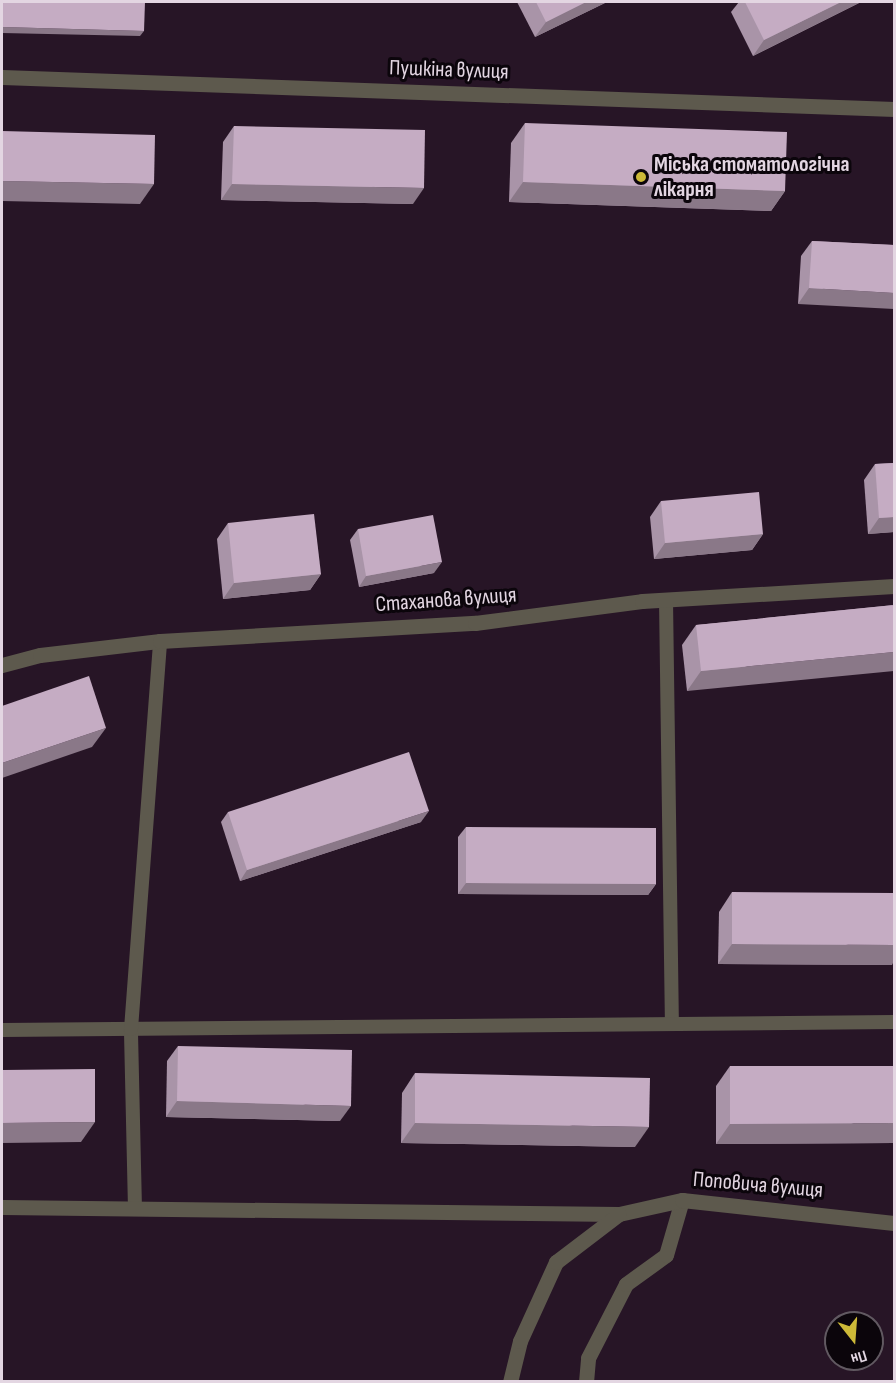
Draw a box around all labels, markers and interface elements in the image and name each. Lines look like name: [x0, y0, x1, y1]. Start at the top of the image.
street label: Пушкіна вулиця: [389, 55, 509, 85]
place label: Міська стоматологічна лікарня: [654, 151, 850, 202]
marker: Міська стоматологічна лікарня: [632, 168, 650, 186]
street label: Стаханова вулиця: [375, 582, 517, 618]
street label: Поповича вулиця: [692, 1166, 824, 1204]
north arrow: [824, 1311, 884, 1371]
text: Пн: [849, 1345, 869, 1368]

